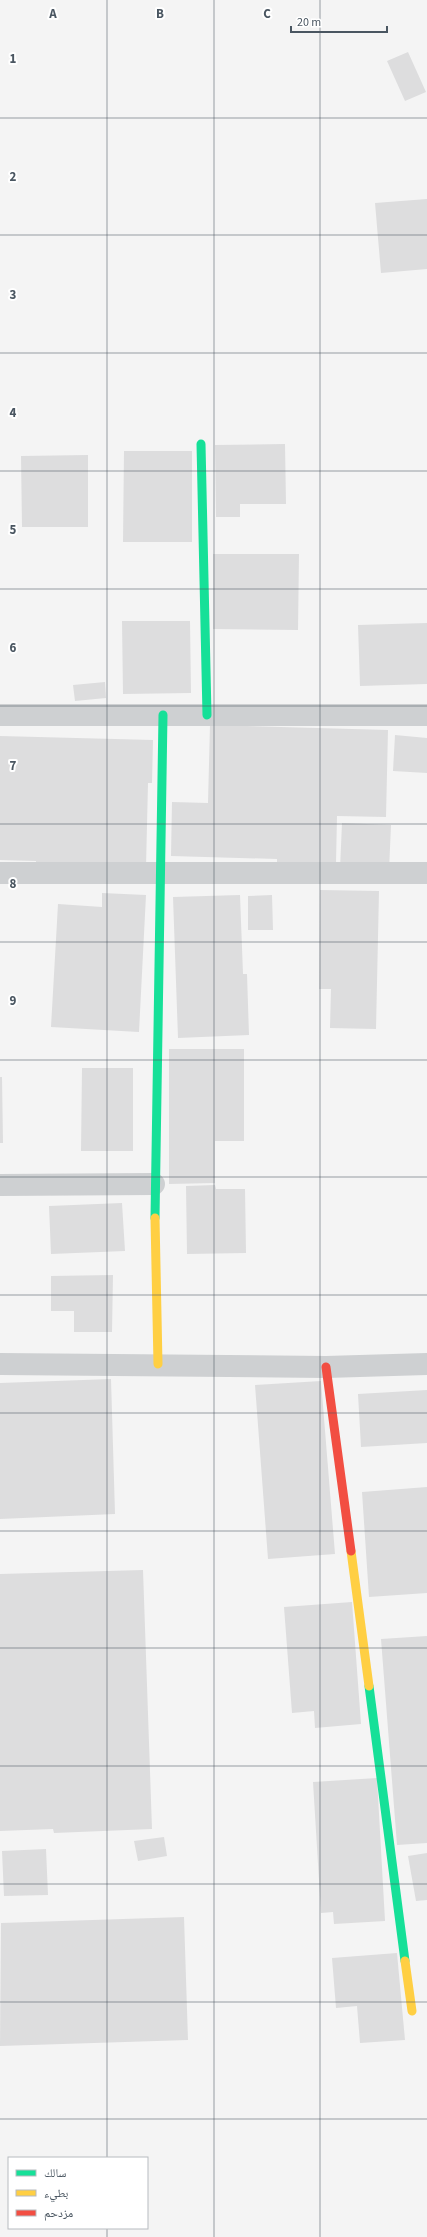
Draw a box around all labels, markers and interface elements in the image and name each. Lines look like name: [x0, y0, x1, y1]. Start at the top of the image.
text: A: [48, 5, 57, 23]
text: B: [156, 5, 164, 23]
text: C: [263, 5, 271, 23]
scale bar: [291, 8, 387, 34]
text: 20 m: [297, 14, 321, 31]
text: 1: [10, 50, 17, 68]
text: 2: [10, 168, 17, 186]
text: 3: [10, 286, 17, 304]
text: 4: [10, 404, 17, 422]
text: 5: [10, 521, 17, 539]
text: 6: [10, 639, 17, 657]
text: 7: [10, 757, 17, 775]
text: 8: [10, 875, 17, 893]
text: 9: [10, 992, 17, 1010]
legend: [8, 2157, 148, 2229]
text: سالك: [44, 2165, 66, 2182]
text: بطيء: [44, 2185, 68, 2203]
text: مزدحم: [44, 2205, 73, 2222]

